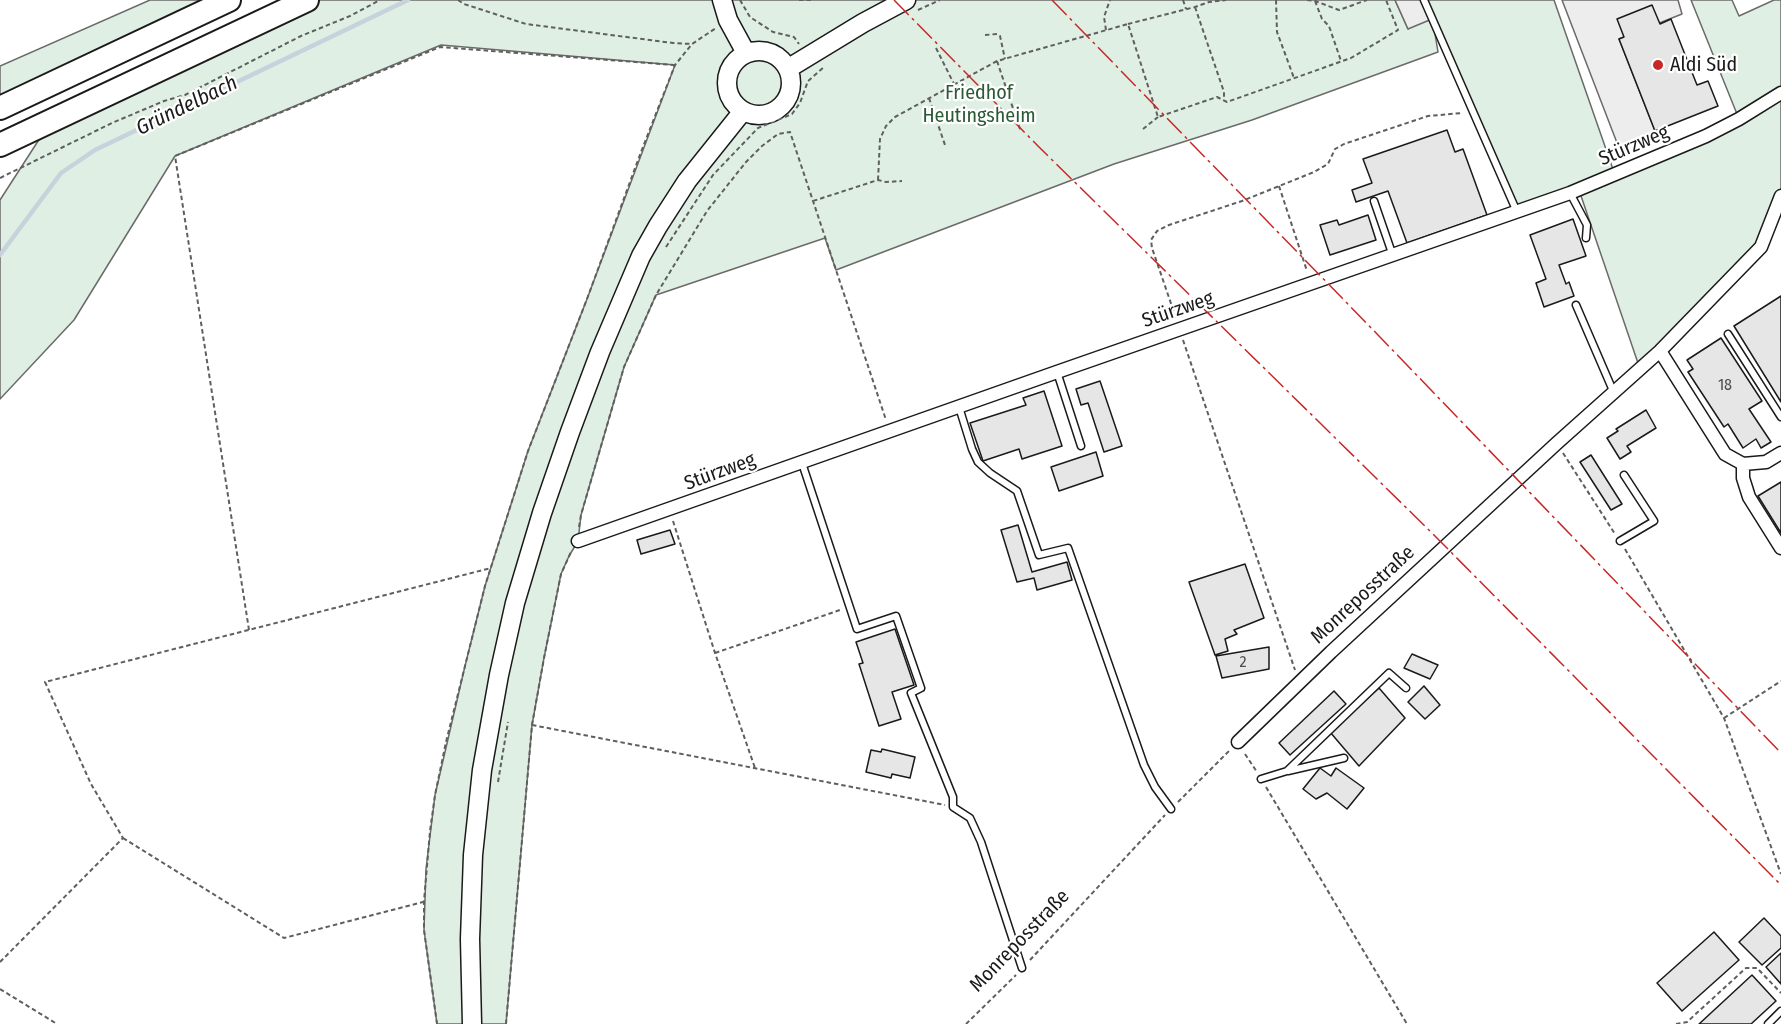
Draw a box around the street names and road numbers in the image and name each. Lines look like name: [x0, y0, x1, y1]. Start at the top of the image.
street label: Stürzweg: [1595, 121, 1673, 171]
street label: Stürzweg: [1139, 287, 1217, 333]
street label: Stürzweg: [681, 448, 759, 496]
street label: Monreposstraße: [1306, 541, 1420, 649]
street label: Monreposstraße: [965, 885, 1075, 997]

